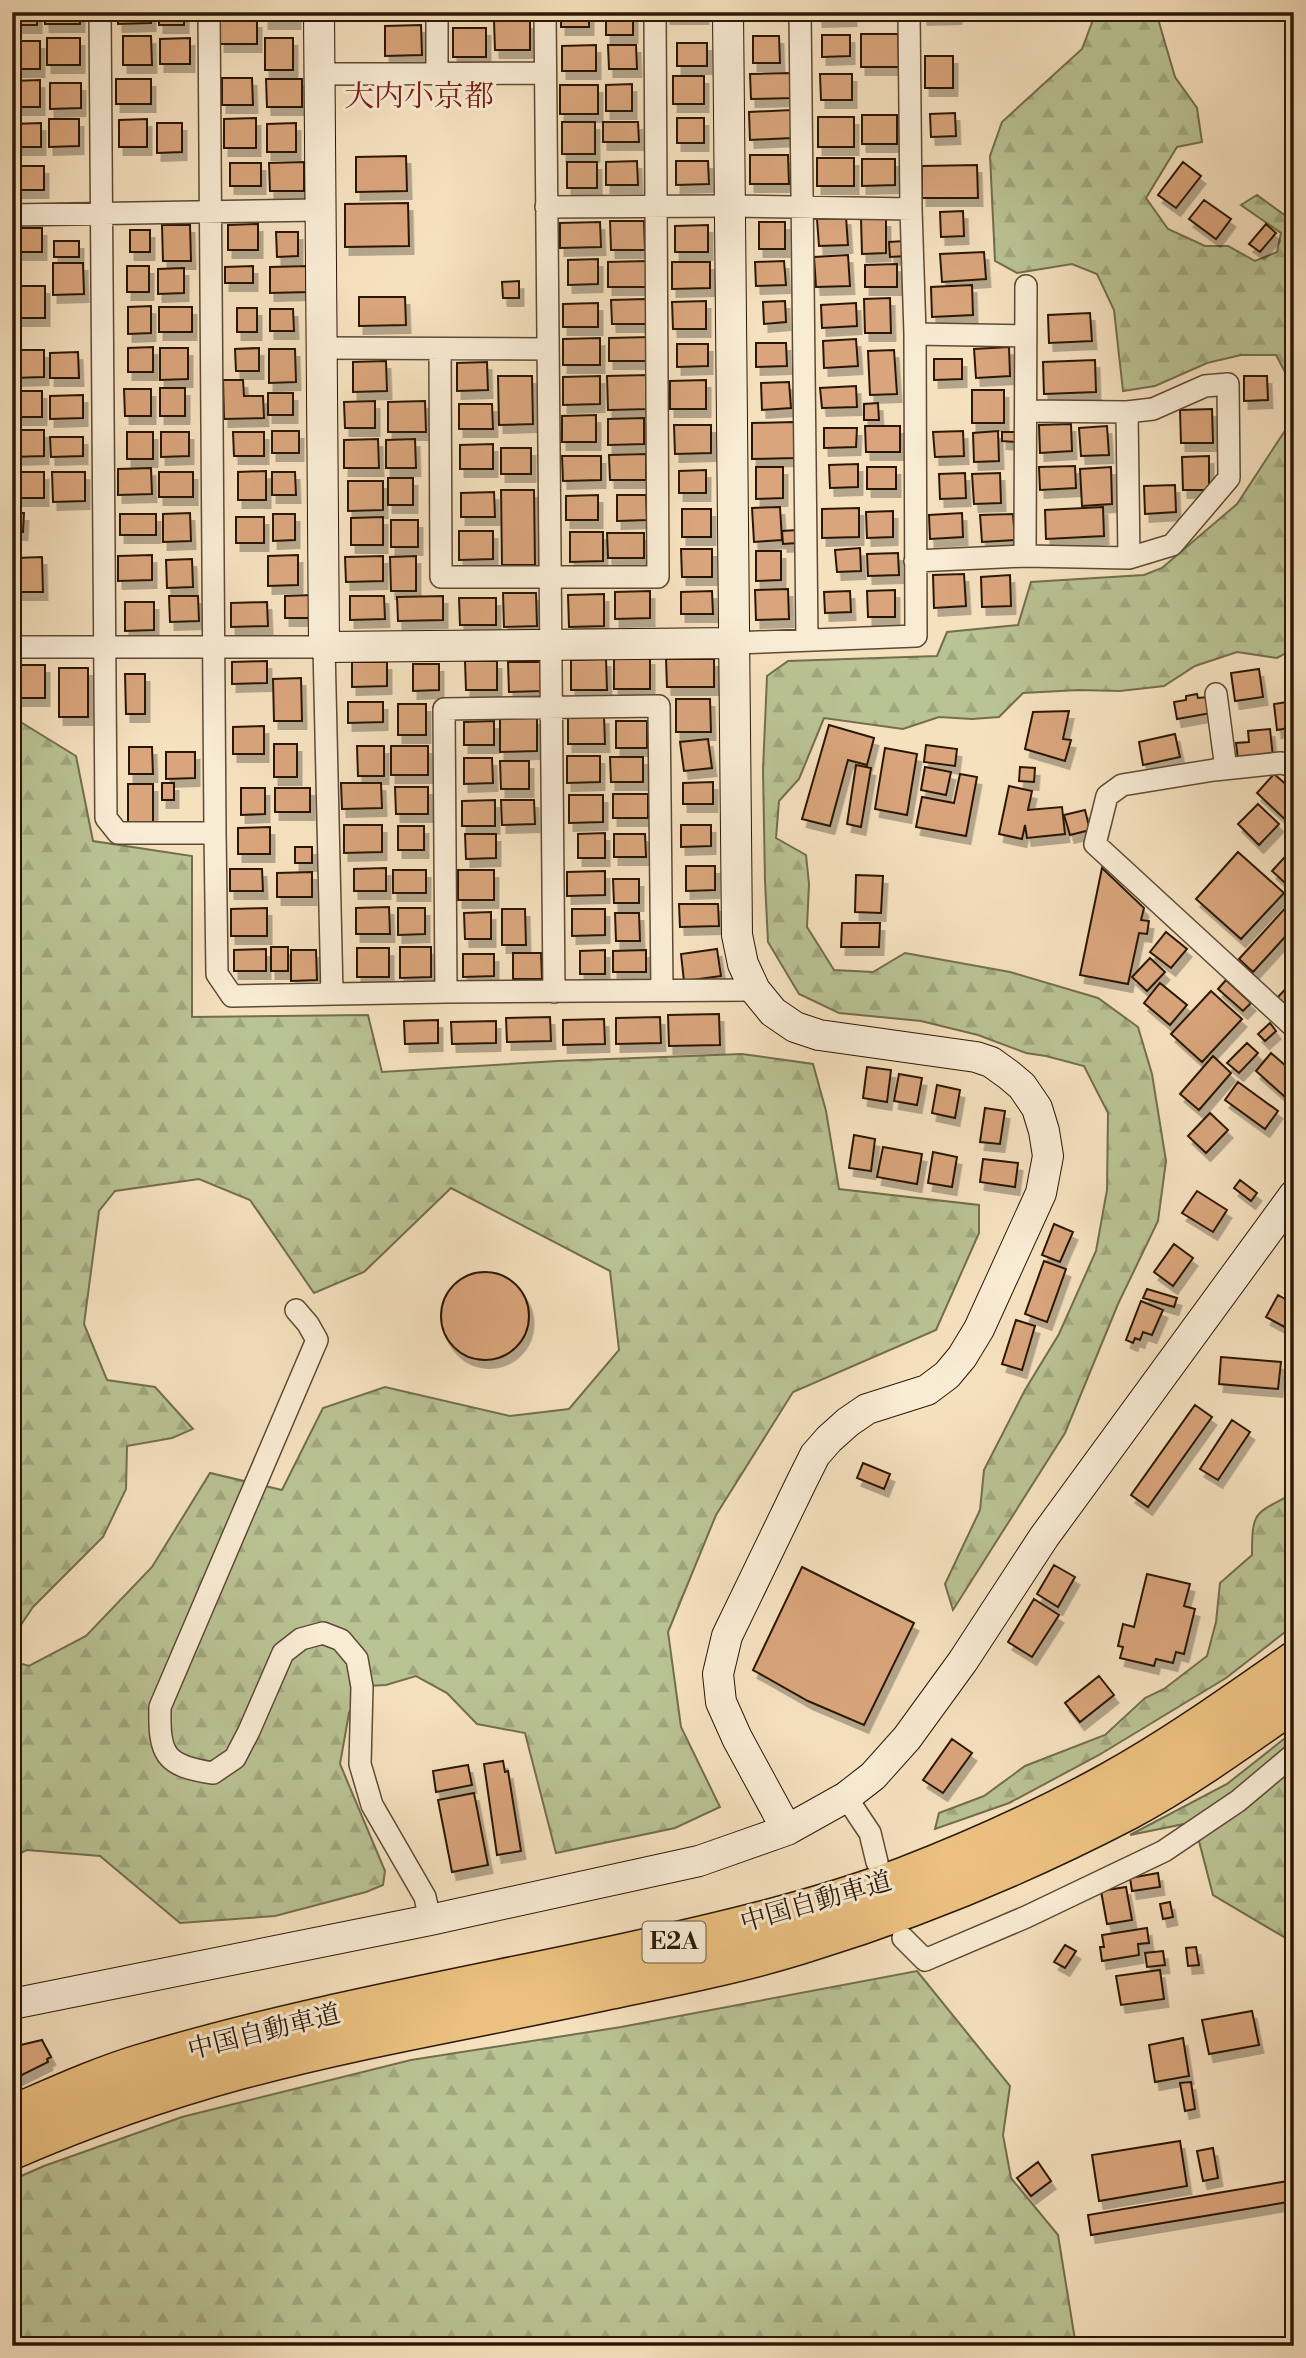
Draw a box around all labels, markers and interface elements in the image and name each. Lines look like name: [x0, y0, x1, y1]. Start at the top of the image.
district label: 大内小京都: [344, 78, 494, 116]
street label: 中国自動車道: [737, 1865, 895, 1939]
road number: E2A: [642, 1922, 706, 1963]
street label: 中国自動車道: [184, 1998, 344, 2066]

